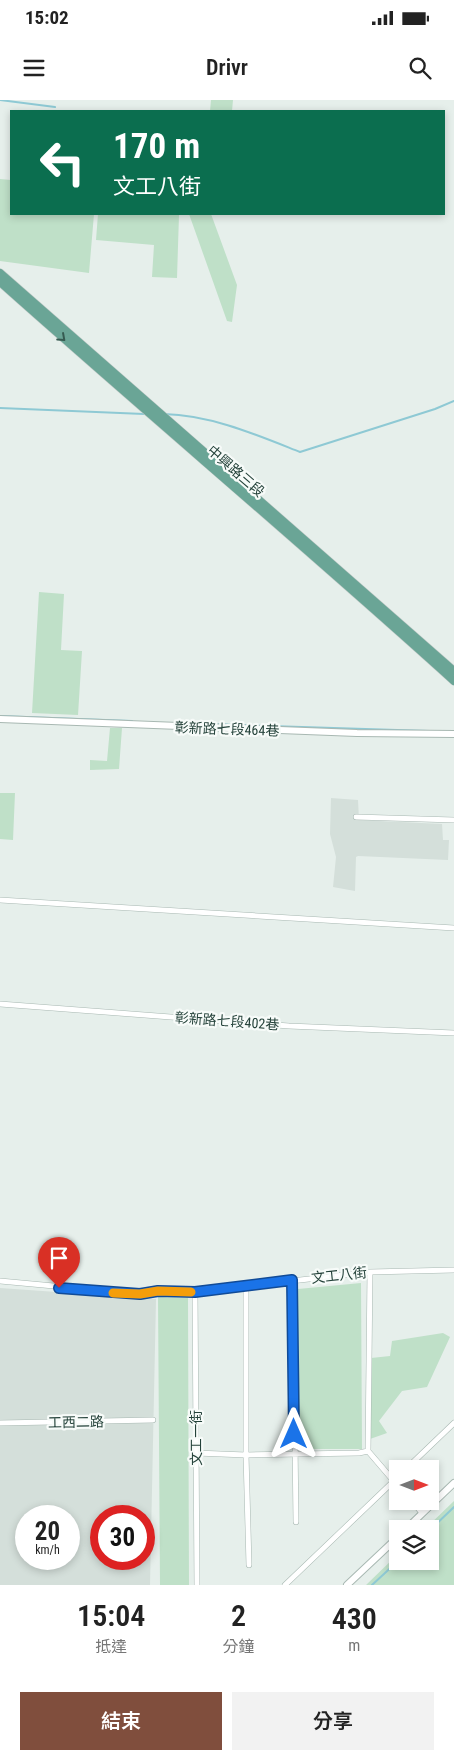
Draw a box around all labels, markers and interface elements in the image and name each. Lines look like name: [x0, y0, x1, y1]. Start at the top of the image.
text: 15:02: [25, 6, 69, 29]
icon: menu: [20, 54, 48, 82]
icon: search: [406, 54, 434, 82]
text: Drivr: [206, 55, 248, 80]
text: 170 m: [113, 126, 200, 167]
icon: left: [30, 130, 95, 195]
text: 文工八街: [113, 174, 201, 199]
one-way arrow: [57, 332, 66, 341]
street label: 中興路三段: [204, 442, 268, 500]
street label: 彰新路七段464巷: [174, 719, 280, 739]
street label: 彰新路七段402巷: [174, 1009, 280, 1033]
pin: [38, 1237, 80, 1288]
icon: arrive: [45, 1244, 73, 1272]
street label: 文工八街: [310, 1264, 368, 1286]
position arrow: [267, 1407, 319, 1459]
street label: 文工一街: [188, 1410, 204, 1466]
street label: 工西二路: [48, 1414, 104, 1430]
north arrow: [389, 1460, 439, 1510]
map controls: [389, 1460, 439, 1570]
speed limit sign: 30: [90, 1505, 155, 1570]
text: 20: [35, 1517, 60, 1546]
button: layers: [389, 1520, 439, 1570]
text: km/h: [35, 1543, 60, 1557]
text: 15:04: [77, 1598, 145, 1633]
text: 2: [231, 1598, 246, 1633]
text: 430: [332, 1601, 377, 1636]
text: m: [348, 1636, 360, 1655]
text: 抵達: [95, 1637, 127, 1656]
text: 分鐘: [223, 1637, 255, 1656]
button: 結束: [20, 1692, 222, 1750]
button: 分享: [232, 1692, 434, 1750]

